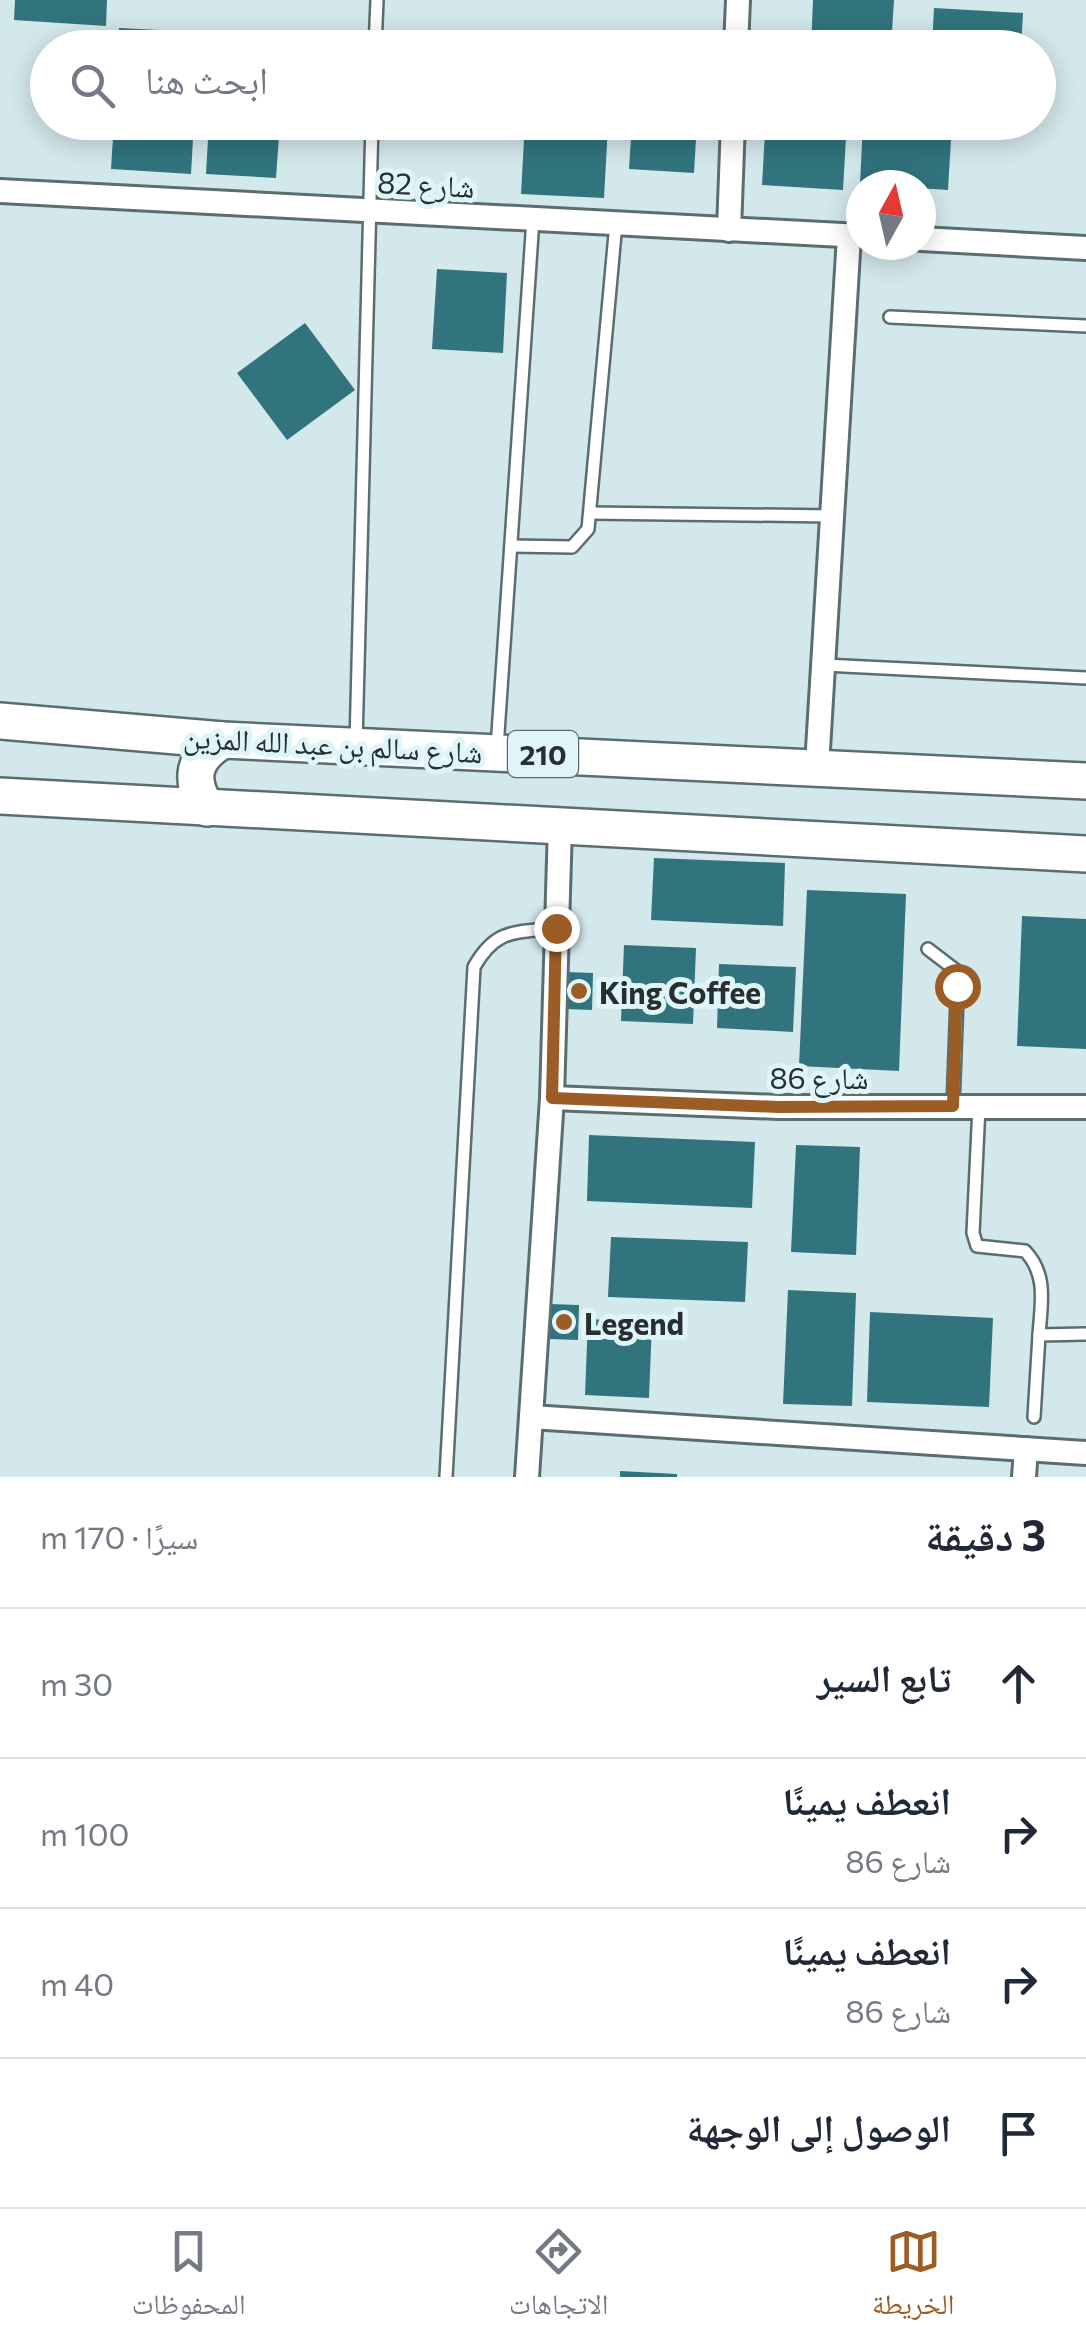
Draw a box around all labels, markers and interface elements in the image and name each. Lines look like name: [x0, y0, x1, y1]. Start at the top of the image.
search box: [30, 30, 1056, 140]
text: ابحث هنا: [145, 55, 268, 102]
icon: search: [65, 58, 120, 113]
street label: شارع 82: [376, 162, 476, 207]
north arrow: [846, 170, 936, 260]
street label: شارع سالم بن عبد الله المزين: [182, 717, 484, 773]
road number: 210: [508, 731, 578, 777]
route end: [534, 906, 580, 952]
route start: [935, 964, 981, 1010]
place label: King Coffee: [599, 973, 761, 1010]
marker: King Coffee: [568, 980, 590, 1002]
street label: شارع 86: [769, 1058, 869, 1098]
place label: Legend: [584, 1304, 684, 1341]
marker: Legend: [553, 1311, 575, 1333]
text: 3 دقيقة: [925, 1508, 1046, 1560]
text: سيرًا · 170 m: [40, 1516, 198, 1556]
text: تابع السير: [817, 1653, 951, 1700]
icon: ahead: [991, 1656, 1046, 1711]
text: 30 m: [40, 1663, 113, 1703]
text: انعطف يمينًا: [783, 1776, 951, 1823]
icon: right: [991, 1806, 1046, 1861]
text: 100 m: [40, 1813, 130, 1853]
text: شارع 86: [845, 1840, 951, 1880]
text: انعطف يمينًا: [783, 1926, 951, 1973]
icon: right: [991, 1956, 1046, 2011]
text: 40 m: [40, 1963, 114, 2003]
text: شارع 86: [845, 1990, 951, 2030]
text: الوصول إلى الوجهة: [687, 2103, 951, 2150]
icon: arrive: [991, 2106, 1046, 2161]
tab: المحفوظات: [132, 2224, 246, 2332]
tab: الاتجاهات: [509, 2224, 608, 2332]
tab: الخريطة: [872, 2224, 954, 2332]

